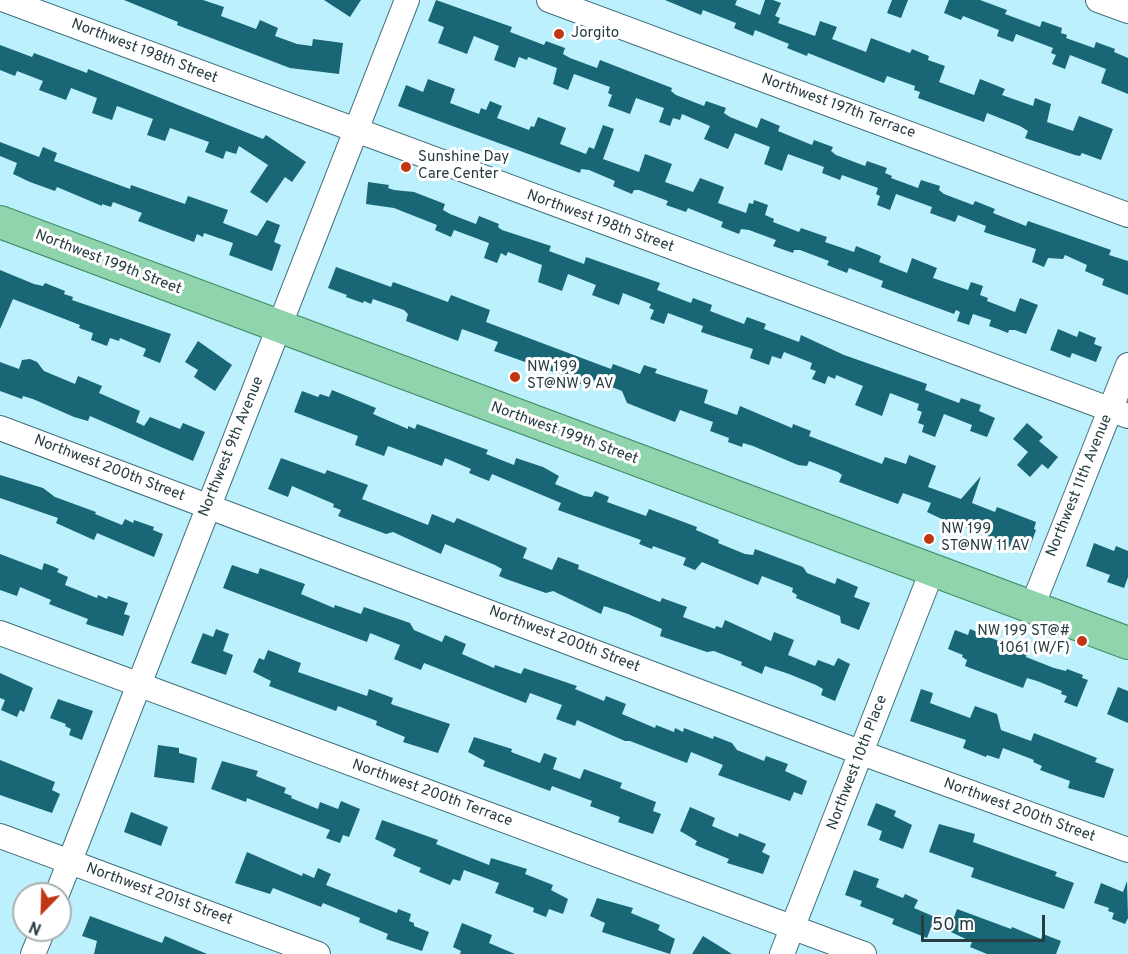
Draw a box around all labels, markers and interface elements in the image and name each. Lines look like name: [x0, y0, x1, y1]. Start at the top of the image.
street label: Northwest 198th Street: [68, 16, 220, 88]
place label: Jorgito: [571, 25, 619, 43]
marker: Jorgito: [552, 27, 566, 41]
street label: Northwest 197th Terrace: [758, 71, 918, 143]
place label: Sunshine Day Care Center: [418, 149, 509, 184]
marker: Sunshine Day Care Center: [399, 160, 413, 174]
street label: Northwest 198th Street: [524, 187, 676, 257]
street label: Northwest 199th Street: [32, 227, 184, 299]
place label: NW 199 ST@NW 9 AV: [527, 359, 614, 394]
marker: NW 199 ST@NW 9 AV: [508, 370, 522, 384]
street label: Northwest 9th Avenue: [196, 374, 268, 520]
street label: Northwest 199th Street: [488, 399, 640, 469]
street label: Northwest 11th Avenue: [1043, 412, 1117, 560]
street label: Northwest 200th Street: [31, 432, 187, 506]
place label: NW 199 ST@NW 11 AV: [941, 521, 1030, 556]
marker: NW 199 ST@NW 11 AV: [922, 532, 936, 546]
street label: Northwest 200th Street: [486, 603, 642, 677]
place label: NW 199 ST@# 1061 (W/F): [977, 623, 1070, 658]
marker: NW 199 ST@# 1061 (W/F): [1075, 634, 1089, 648]
street label: Northwest 10th Place: [824, 693, 892, 833]
street label: Northwest 200th Terrace: [349, 757, 515, 831]
street label: Northwest 200th Street: [941, 775, 1097, 847]
street label: Northwest 201st Street: [83, 860, 235, 930]
north arrow: [12, 882, 72, 942]
scale bar: [924, 903, 1048, 941]
text: 50 m: [932, 914, 974, 937]
text: N: [27, 915, 45, 938]

